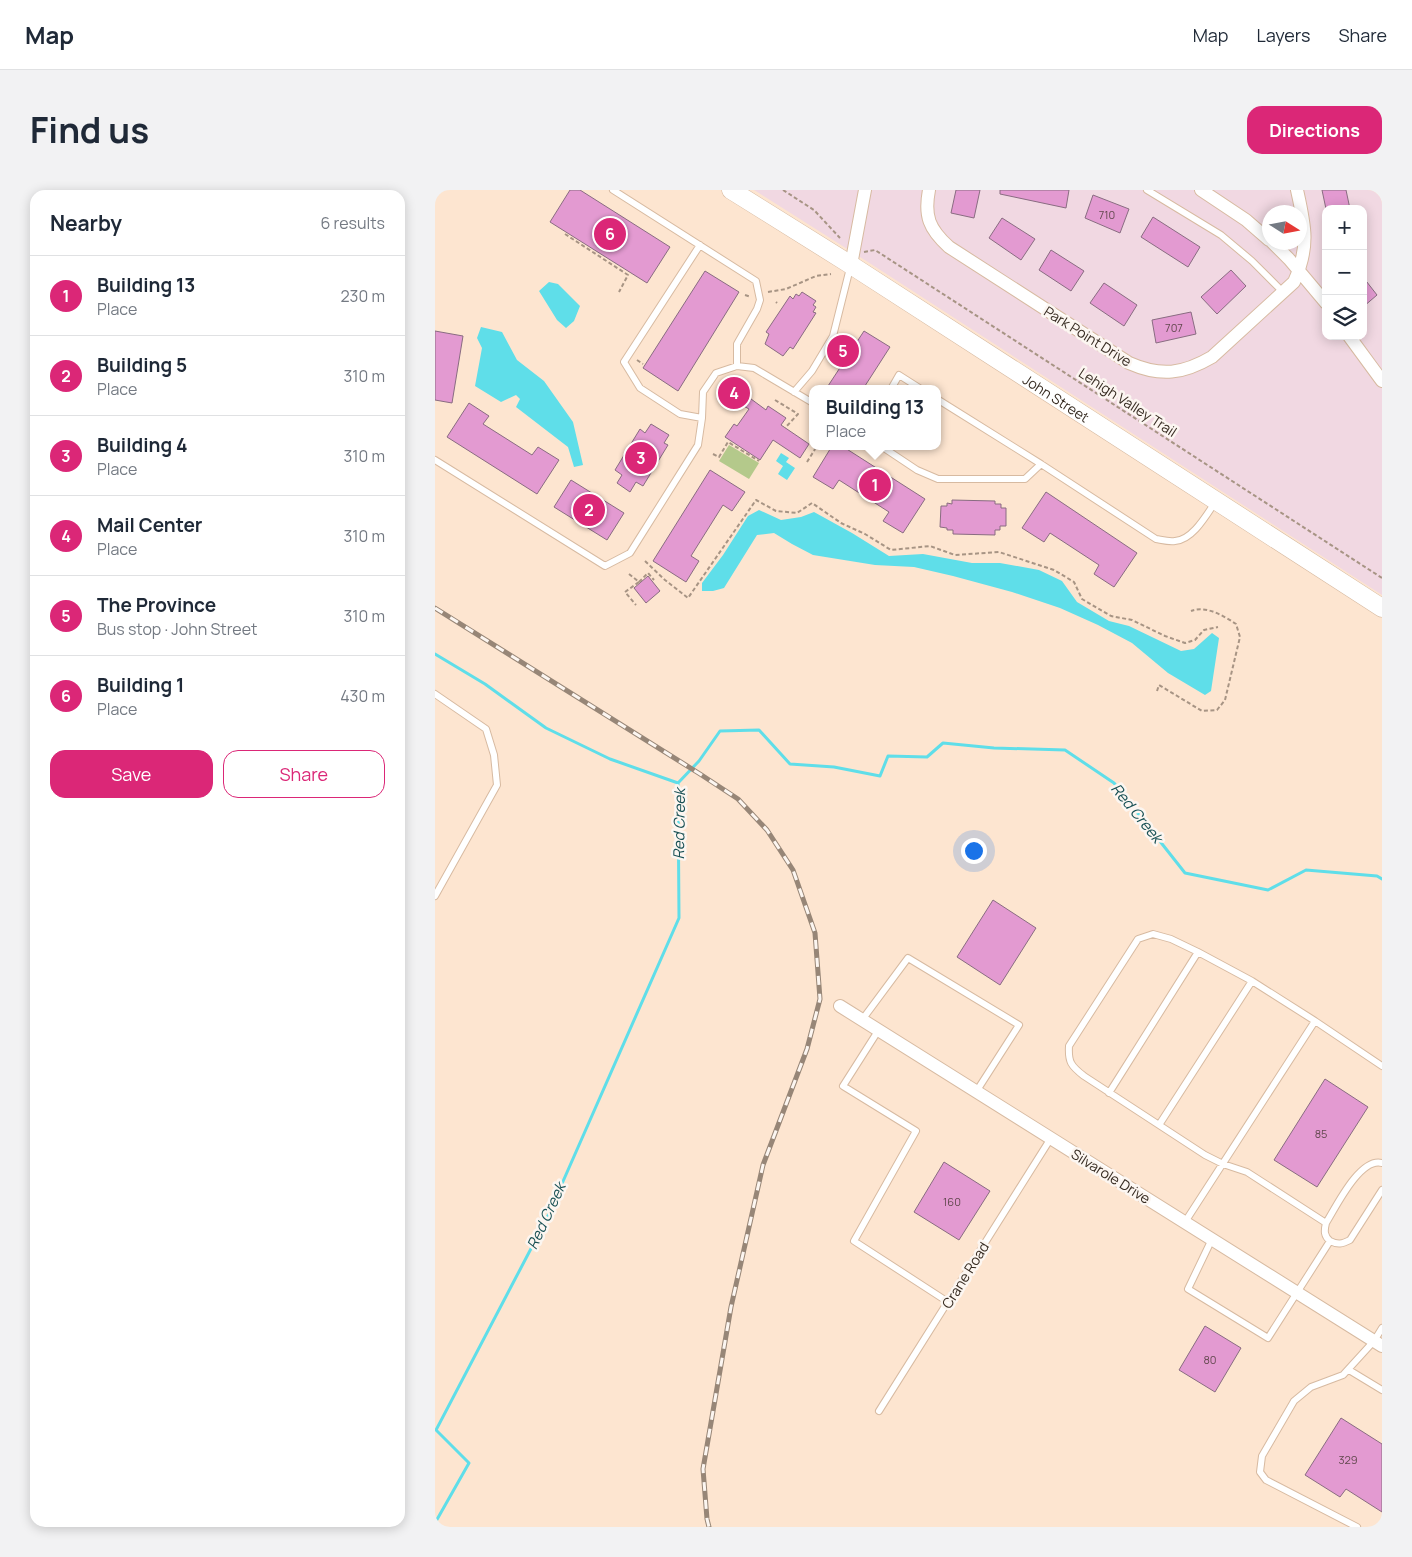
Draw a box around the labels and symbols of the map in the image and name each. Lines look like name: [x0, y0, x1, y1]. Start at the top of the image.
north arrow: [1262, 205, 1307, 250]
house number: 710: [1099, 207, 1115, 222]
pin: 6: [594, 215, 626, 253]
street label: Park Point Drive: [1041, 301, 1135, 371]
house number: 707: [1165, 320, 1183, 335]
pin: 5: [827, 332, 859, 370]
street label: Lehigh Valley Trail: [1075, 363, 1181, 441]
street label: John Street: [1020, 369, 1094, 426]
pin: 4: [718, 374, 750, 412]
pin: 3: [625, 439, 657, 477]
pin: 1: [859, 466, 891, 504]
pin: 2: [573, 491, 605, 529]
water label: Red Creek: [1106, 779, 1169, 849]
water label: Red Creek: [668, 786, 690, 860]
your location: [961, 838, 987, 864]
house number: 85: [1315, 1126, 1327, 1141]
street label: Silvarole Drive: [1068, 1144, 1154, 1208]
water label: Red Creek: [521, 1177, 572, 1253]
house number: 160: [943, 1194, 961, 1209]
street label: Crane Road: [937, 1238, 993, 1312]
house number: 80: [1203, 1352, 1217, 1367]
house number: 329: [1338, 1452, 1358, 1467]

